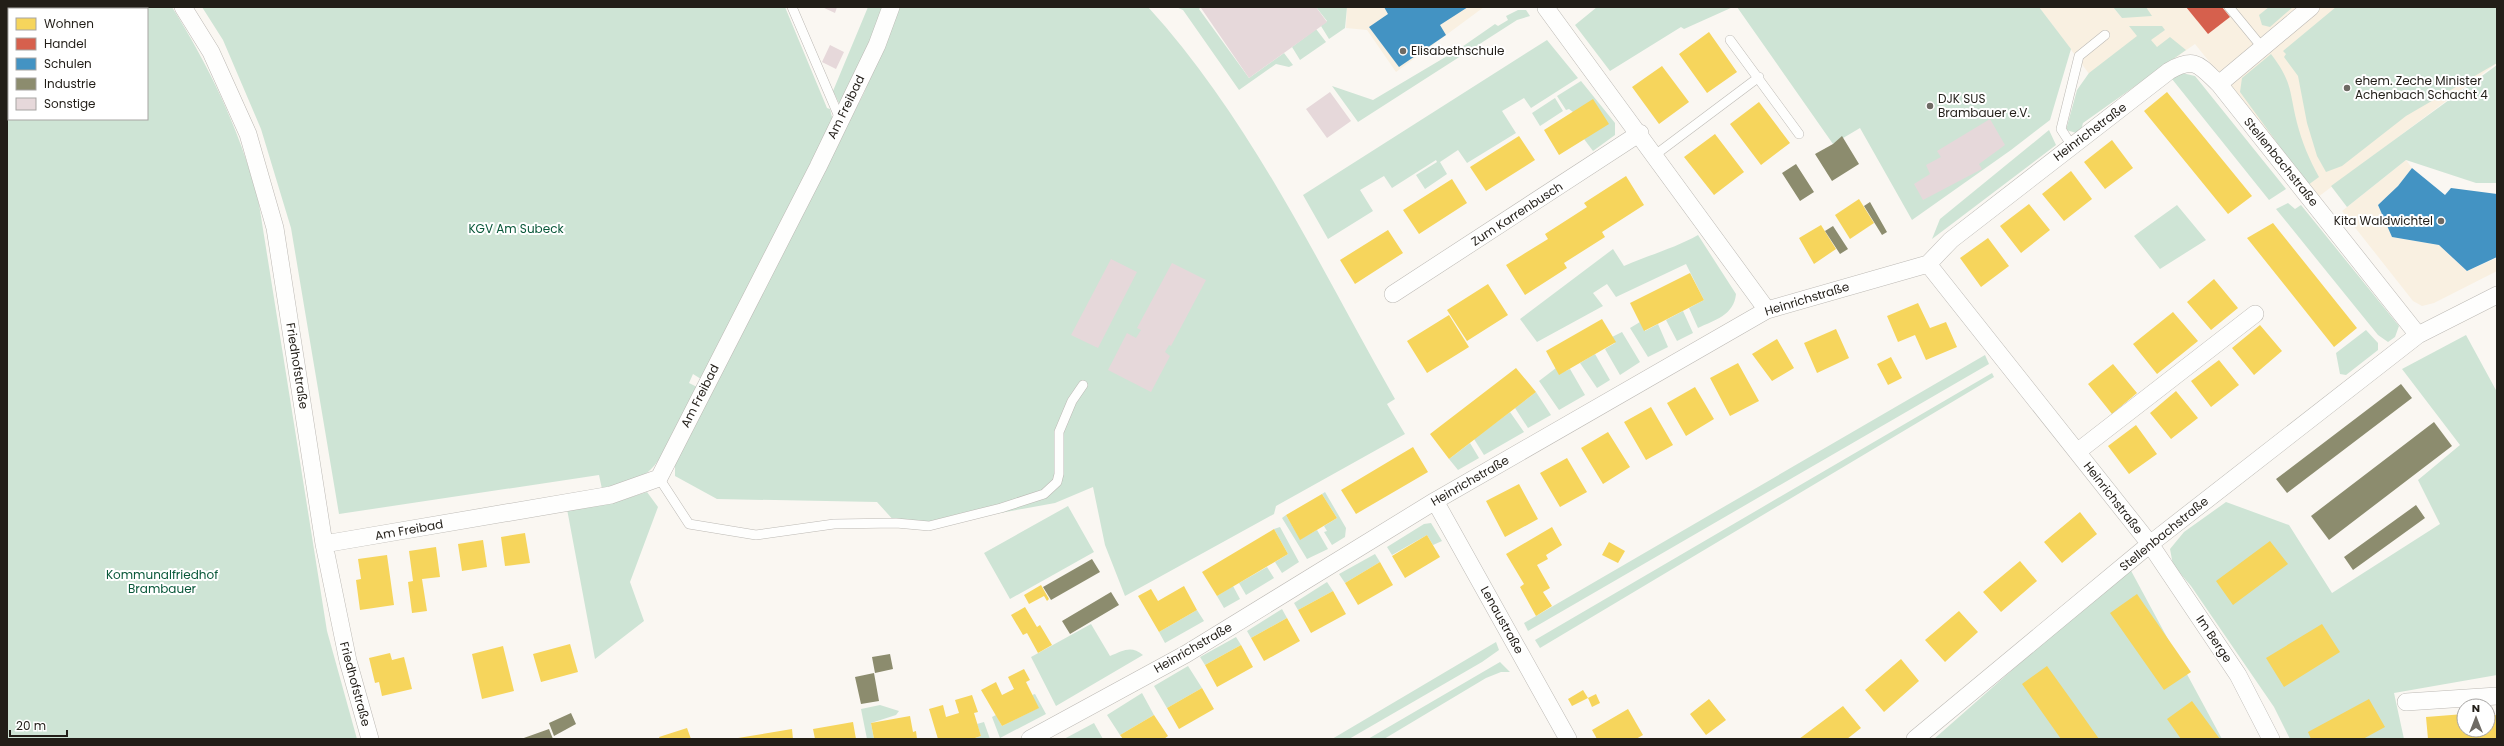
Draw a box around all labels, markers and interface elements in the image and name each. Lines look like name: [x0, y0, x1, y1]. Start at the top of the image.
legend: [8, 8, 148, 120]
text: Wohnen: [44, 15, 94, 32]
text: Handel: [44, 35, 87, 52]
place label: Elisabethschule: [1411, 42, 1504, 59]
marker: Elisabethschule: [1398, 46, 1408, 56]
text: Schulen: [44, 55, 92, 72]
street label: Am Freibad: [823, 72, 868, 141]
place label: ehem. Zeche Minister Achenbach Schacht 4: [2355, 72, 2488, 103]
text: Industrie: [44, 75, 96, 92]
marker: ehem. Zeche Minister Achenbach Schacht 4: [2342, 83, 2352, 93]
place label: DJK SUS Brambauer e.V.: [1938, 90, 2030, 121]
text: Sonstige: [44, 95, 96, 112]
street label: Heinrichstraße: [2050, 98, 2130, 165]
marker: DJK SUS Brambauer e.V.: [1925, 101, 1935, 111]
street label: Stellenbachstraße: [2240, 114, 2323, 210]
street label: Zum Karrenbusch: [1468, 178, 1566, 250]
place label: Kita Waldwichtel: [2334, 212, 2433, 229]
marker: Kita Waldwichtel: [2436, 216, 2446, 226]
park label: KGV Am Subeck: [468, 220, 564, 237]
street label: Heinrichstraße: [1762, 278, 1851, 319]
street label: Friedhofstraße: [282, 322, 313, 410]
street label: Am Freibad: [676, 361, 723, 430]
street label: Heinrichstraße: [1428, 451, 1512, 510]
street label: Heinrichstraße: [2080, 458, 2147, 537]
street label: Stellenbachstraße: [2116, 492, 2212, 575]
street label: Am Freibad: [374, 515, 444, 544]
park label: Kommunalfriedhof Brambauer: [106, 566, 218, 597]
street label: Lenaustraße: [1477, 583, 1528, 657]
street label: Im Berge: [2192, 612, 2236, 666]
street label: Heinrichstraße: [1151, 618, 1235, 677]
street label: Friedhofstraße: [336, 640, 375, 728]
north arrow: [2456, 698, 2496, 738]
text: N: [2472, 700, 2480, 716]
scale bar: [10, 712, 67, 738]
text: 20 m: [16, 717, 46, 734]

